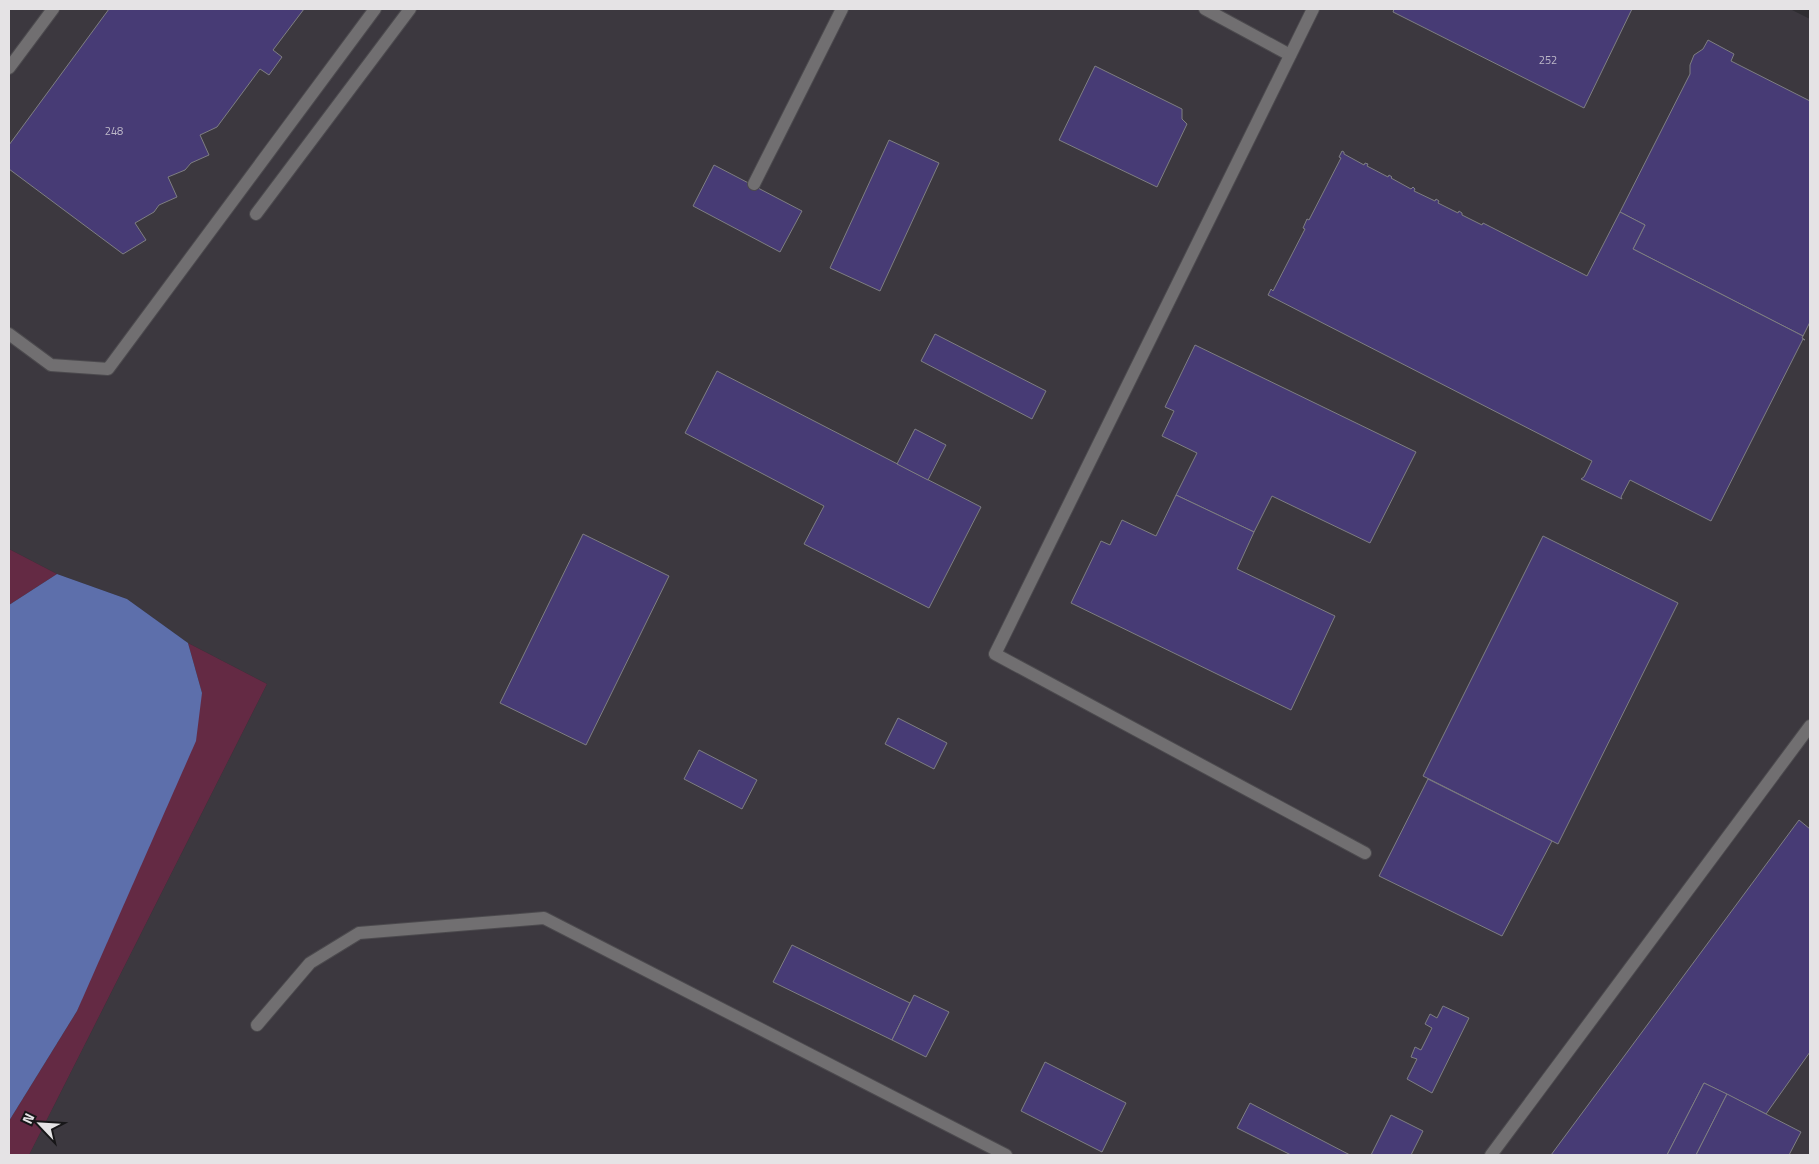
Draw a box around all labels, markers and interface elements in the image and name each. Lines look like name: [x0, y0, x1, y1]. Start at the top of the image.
house number: 252: [1539, 52, 1557, 68]
house number: 248: [105, 123, 123, 139]
north arrow: [15, 1099, 65, 1149]
text: N: [16, 1109, 39, 1127]

